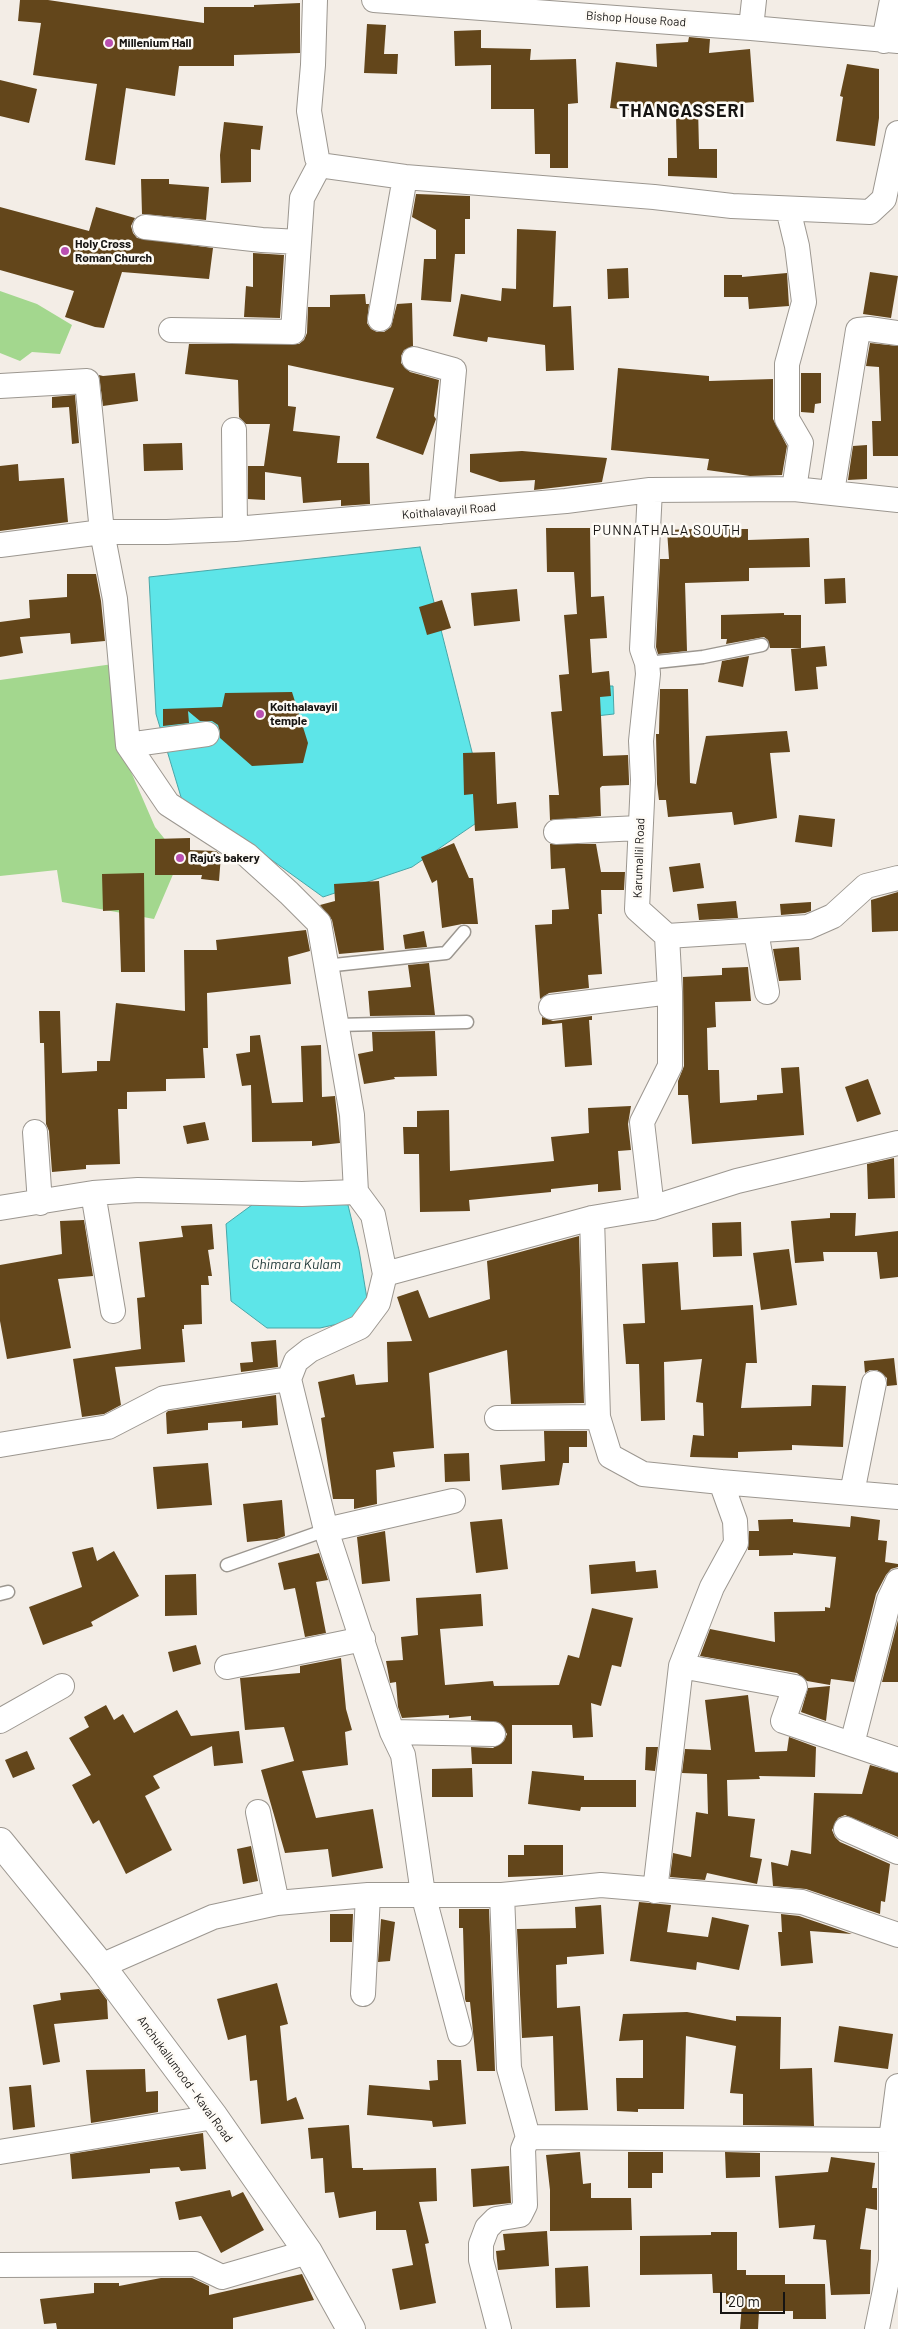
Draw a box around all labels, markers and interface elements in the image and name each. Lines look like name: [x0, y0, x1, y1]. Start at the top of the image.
street label: Bishop House Road: [586, 8, 686, 30]
place label: Millenium Hall: [119, 36, 191, 50]
marker: Millenium Hall: [103, 37, 115, 49]
district label: THANGASSERI: [617, 100, 747, 122]
place label: Holy Cross Roman Church: [75, 237, 152, 265]
marker: Holy Cross Roman Church: [59, 245, 71, 257]
street label: Koithalavayil Road: [401, 500, 497, 522]
district label: PUNNATHALA SOUTH: [591, 522, 743, 538]
place label: Koithalavayil temple: [270, 700, 337, 728]
marker: Koithalavayil temple: [254, 708, 266, 720]
street label: Karumallil Road: [630, 817, 648, 899]
place label: Raju's bakery: [190, 851, 260, 865]
marker: Raju's bakery: [174, 852, 186, 864]
water label: Chimara Kulam: [251, 1256, 341, 1272]
street label: Anchukallumood - Kaval Road: [134, 2013, 236, 2145]
scale bar: [723, 2282, 788, 2314]
text: 20 m: [728, 2292, 760, 2310]

